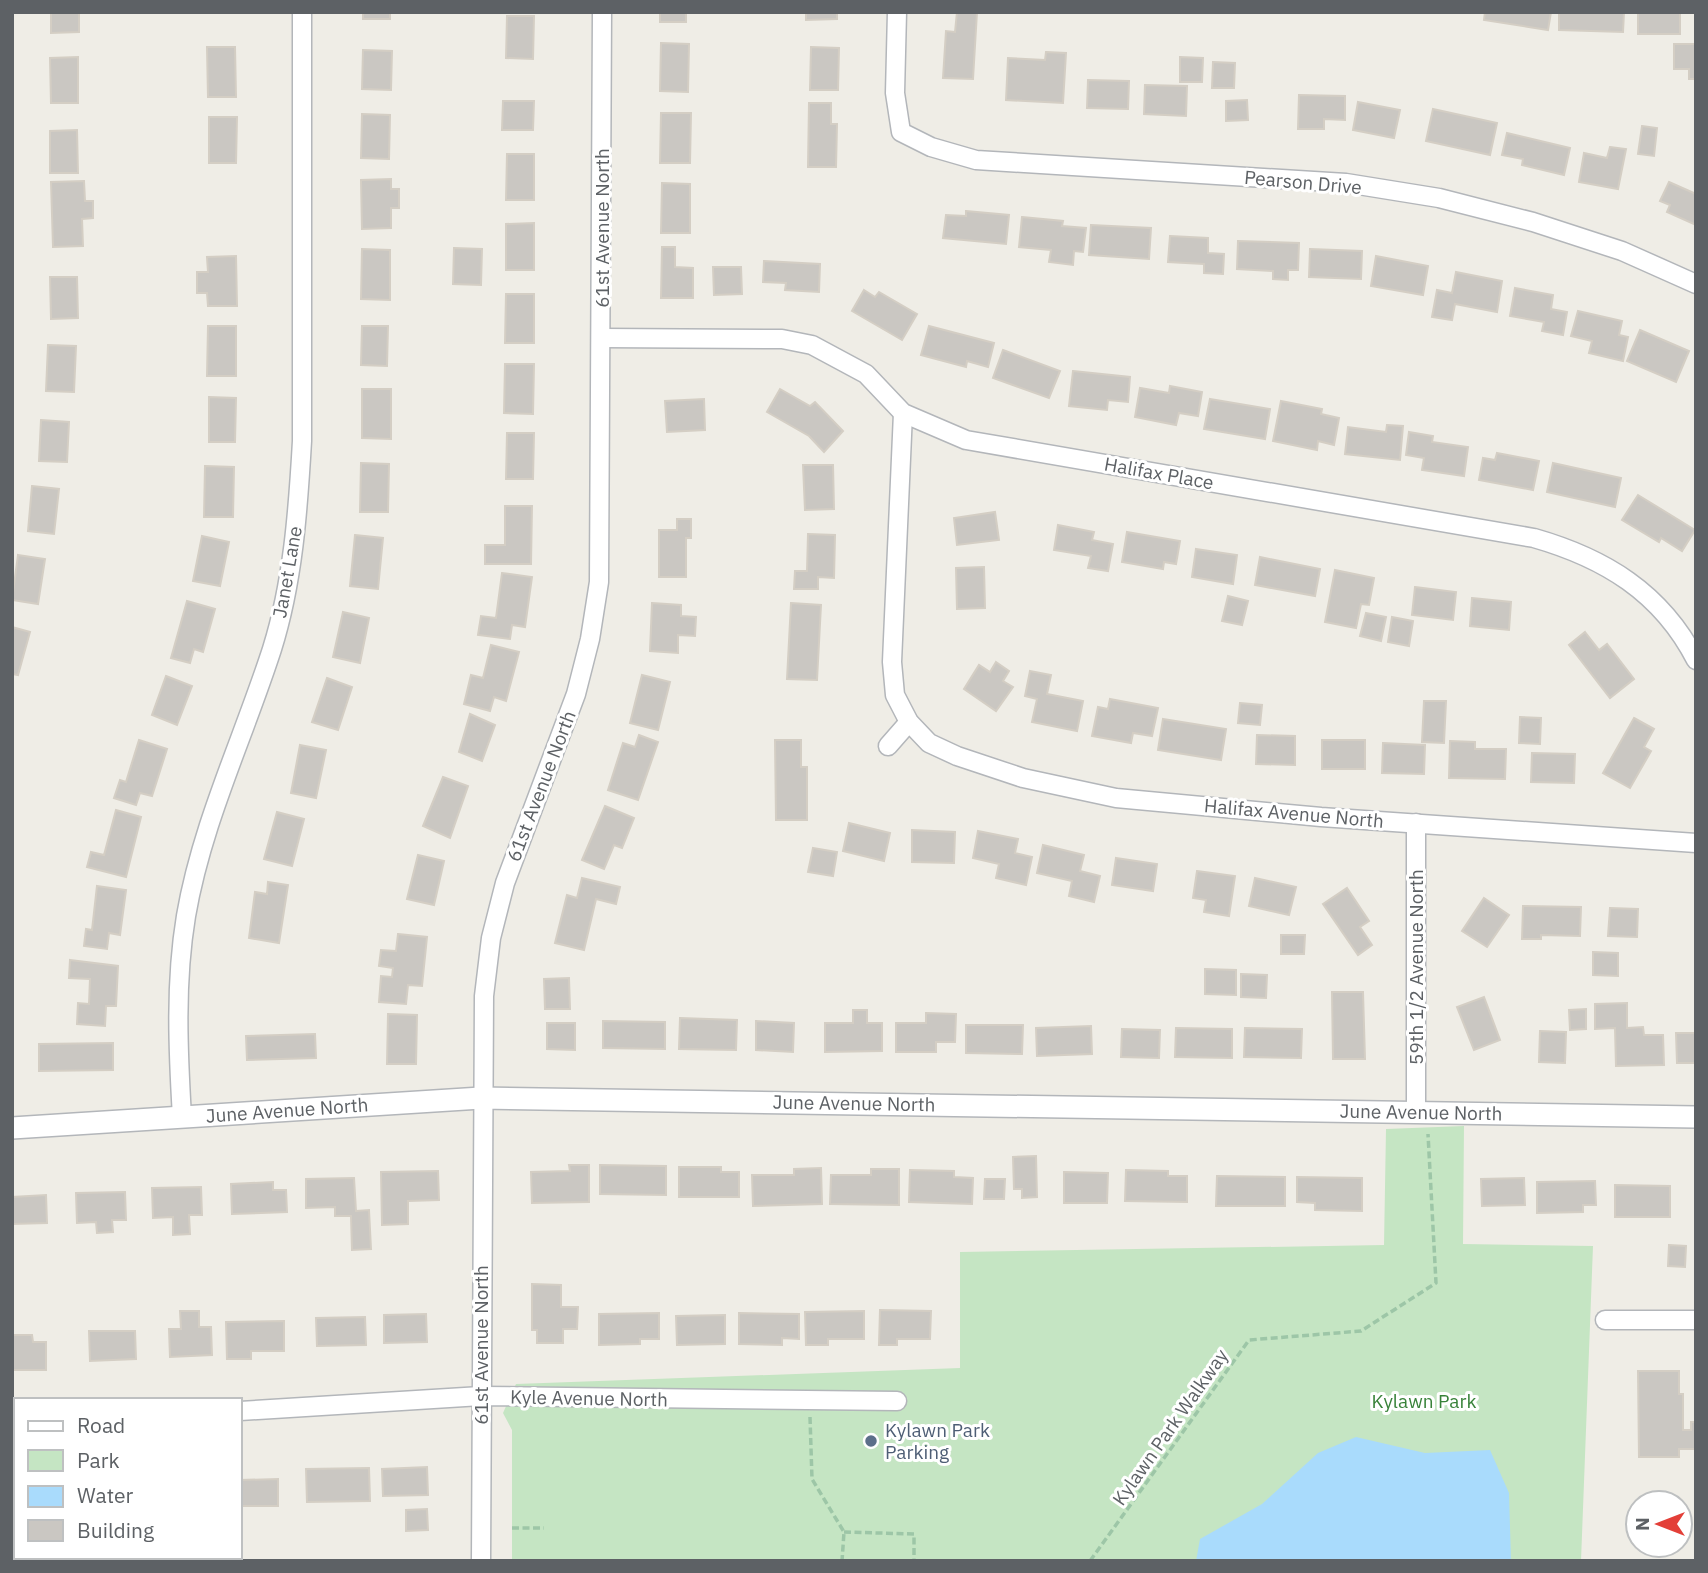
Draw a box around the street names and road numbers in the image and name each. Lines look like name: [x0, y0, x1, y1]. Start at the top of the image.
street label: 61st Avenue North: [590, 148, 614, 308]
street label: Pearson Drive: [1243, 165, 1363, 199]
street label: Halifax Place: [1102, 452, 1216, 494]
street label: Janet Lane: [267, 524, 307, 620]
street label: 61st Avenue North: [501, 707, 581, 865]
street label: Halifax Avenue North: [1203, 793, 1385, 833]
street label: 59th 1/2 Avenue North: [1404, 869, 1428, 1065]
street label: June Avenue North: [772, 1090, 936, 1116]
street label: June Avenue North: [205, 1092, 369, 1128]
street label: June Avenue North: [1339, 1099, 1503, 1125]
street label: 61st Avenue North: [469, 1265, 493, 1425]
street label: Kylawn Park Walkway: [1107, 1344, 1233, 1510]
street label: Kyle Avenue North: [510, 1385, 668, 1411]

